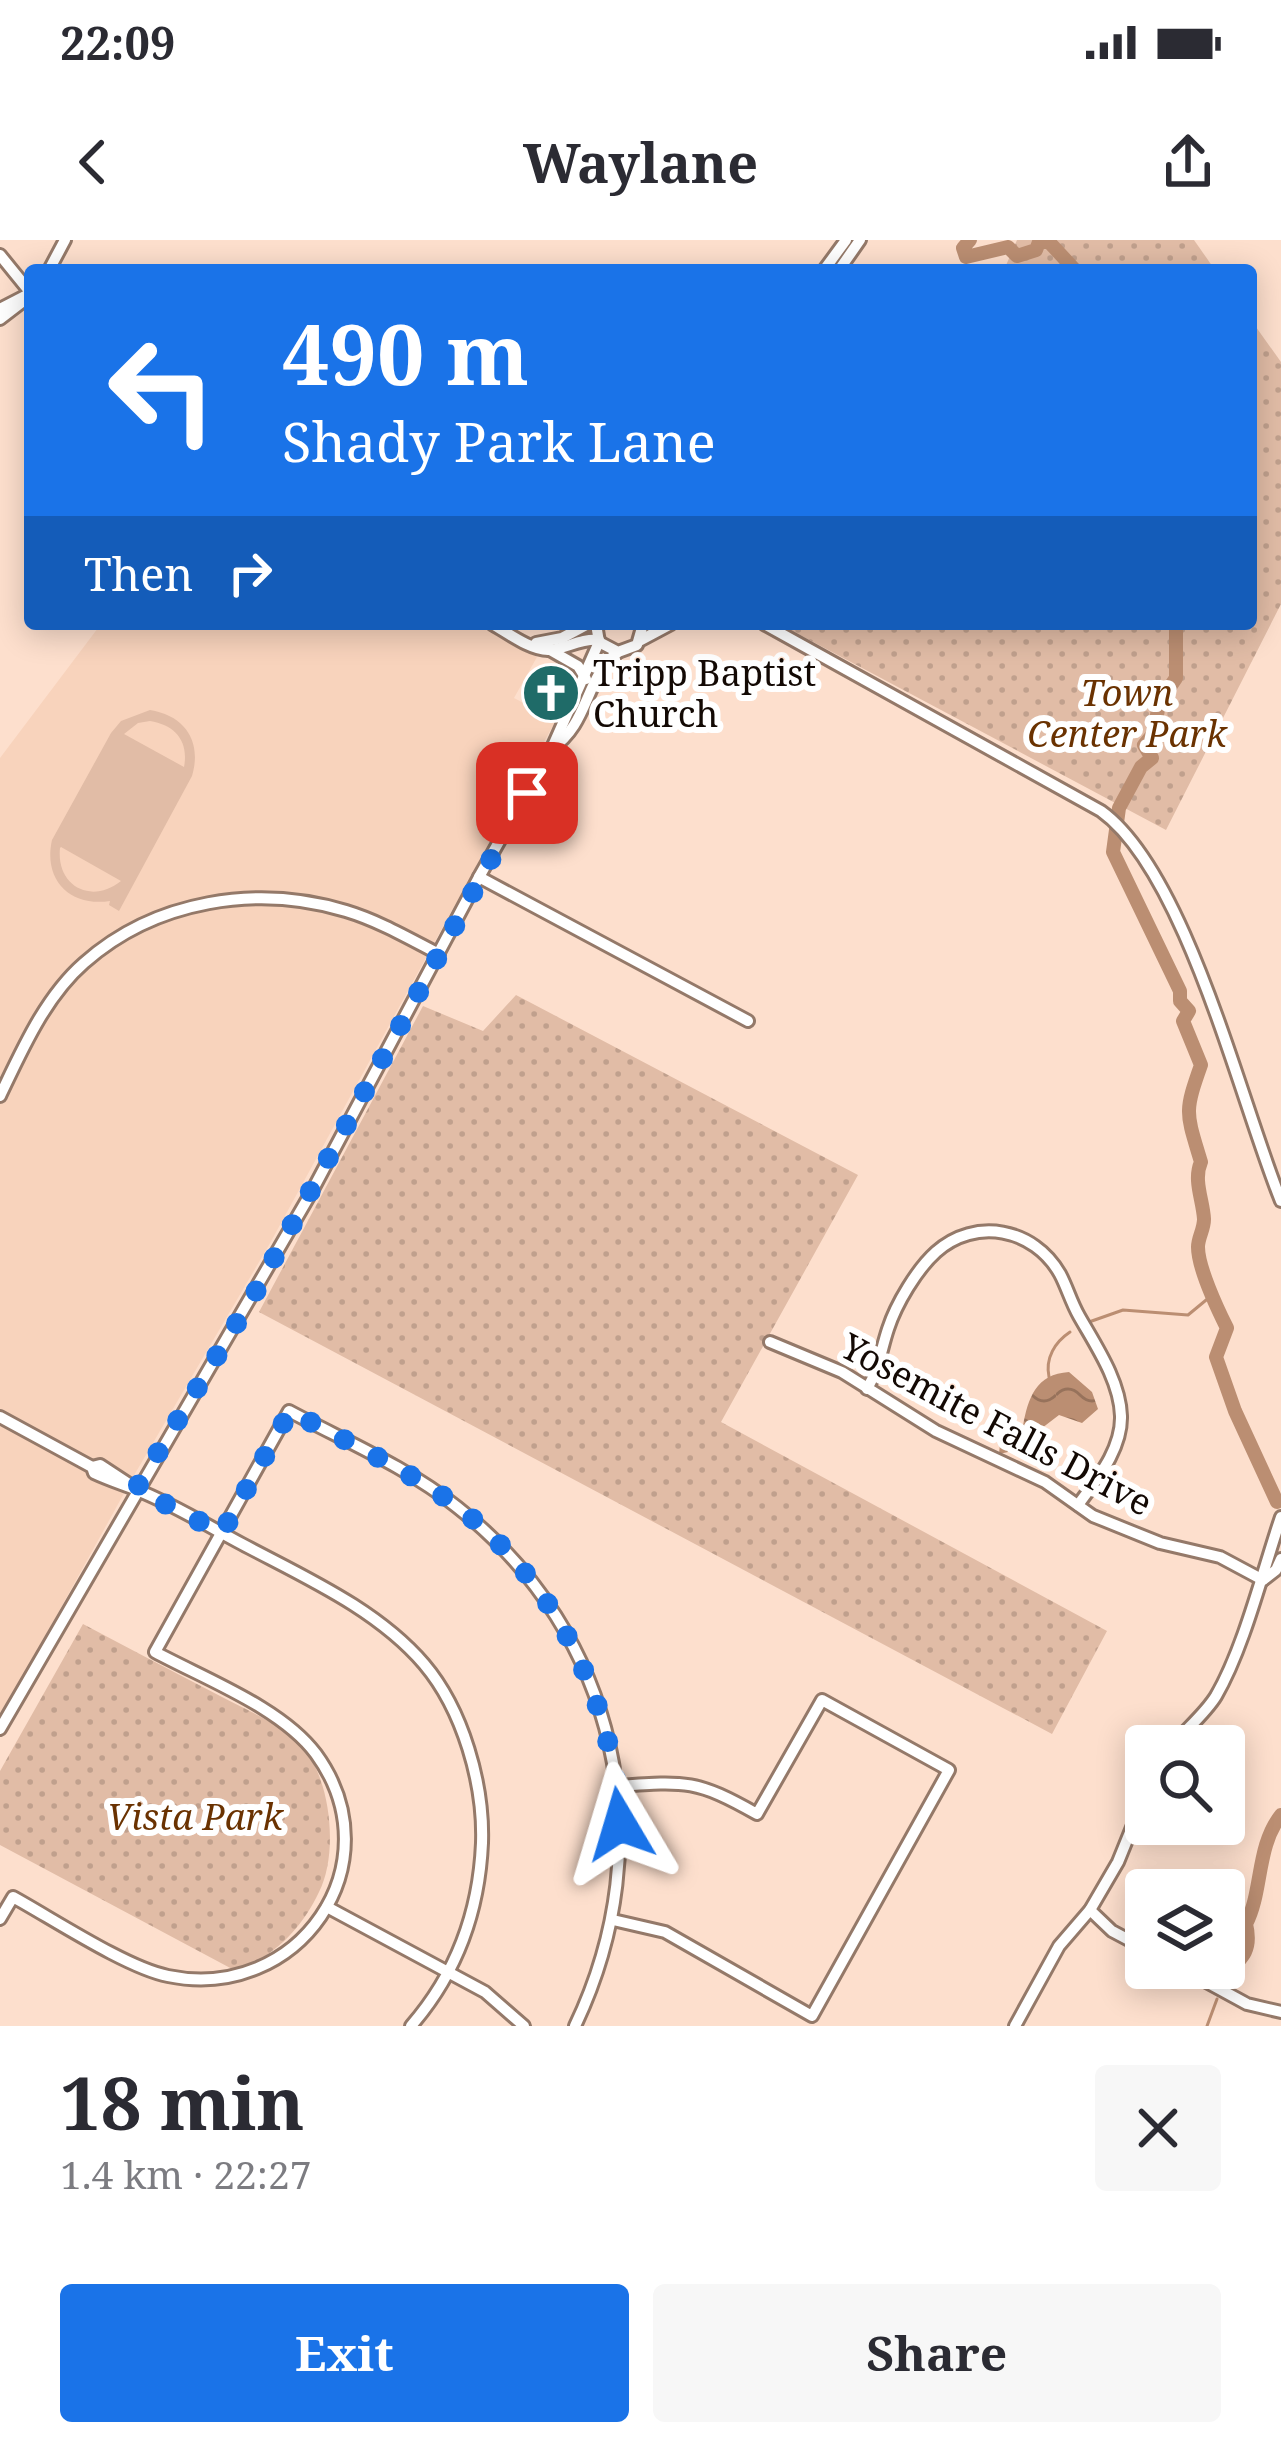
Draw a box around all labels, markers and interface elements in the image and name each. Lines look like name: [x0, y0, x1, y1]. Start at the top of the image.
text: 22:09: [60, 12, 175, 73]
text: Waylane: [523, 125, 758, 199]
icon: back: [60, 129, 126, 195]
icon: share: [1155, 129, 1221, 195]
text: 490 m: [282, 295, 529, 410]
icon: left: [84, 312, 240, 468]
text: Shady Park Lane: [282, 404, 716, 478]
icon: right: [217, 540, 283, 606]
text: Then: [84, 543, 193, 604]
place label: Tripp Baptist Church: [593, 648, 816, 738]
church icon: Tripp Baptist Church: [520, 662, 582, 724]
park label: Town Center Park: [1027, 668, 1228, 758]
pin: [476, 742, 578, 844]
icon: arrive: [494, 760, 560, 826]
street label: Yosemite Falls Drive: [832, 1321, 1161, 1527]
map controls: [1125, 1725, 1245, 1989]
button: search: [1125, 1725, 1245, 1845]
position arrow: [557, 1761, 683, 1887]
park label: Vista Park: [107, 1792, 284, 1841]
button: layers: [1125, 1869, 1245, 1989]
text: 18 min: [60, 2053, 304, 2151]
button: close: [1095, 2065, 1221, 2191]
text: 1.4 km · 22:27: [60, 2147, 312, 2200]
button: Exit: [60, 2284, 629, 2422]
button: Share: [653, 2284, 1221, 2422]

